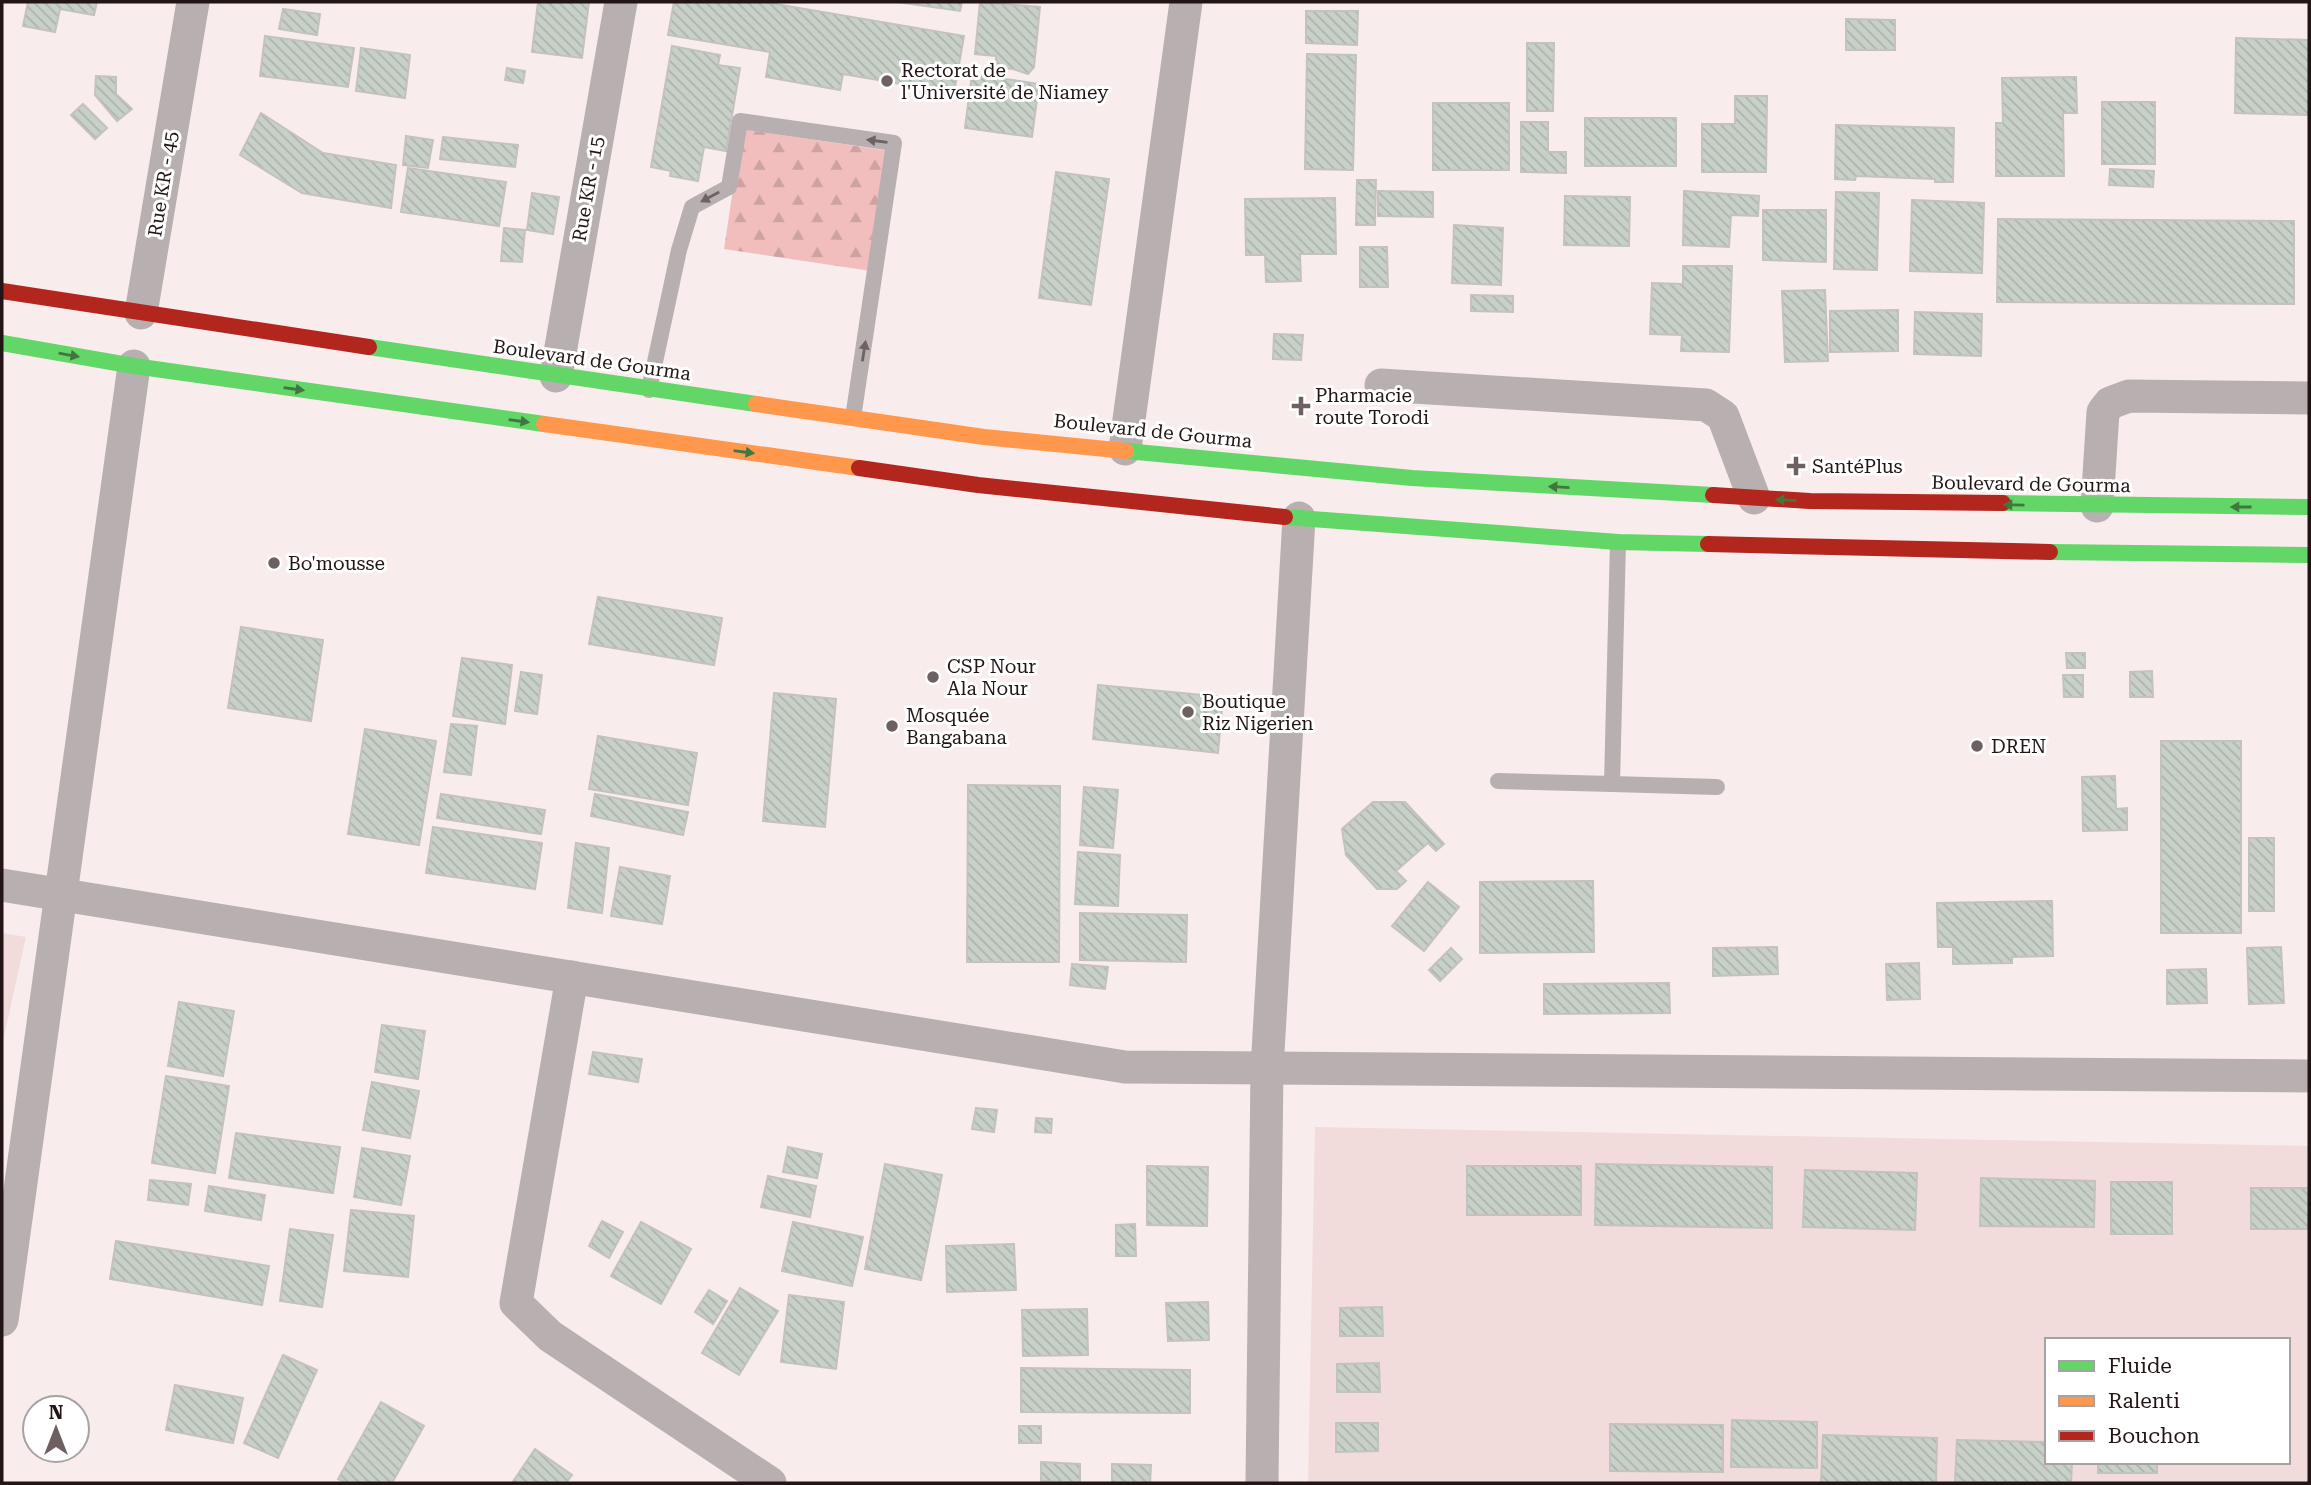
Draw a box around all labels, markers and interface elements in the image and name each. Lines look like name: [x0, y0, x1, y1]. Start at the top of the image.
place label: Rectorat de l'Université de Niamey: [901, 59, 1109, 104]
marker: Rectorat de l'Université de Niamey: [879, 73, 895, 89]
street label: Rue KR - 45: [143, 130, 183, 238]
street label: Rue KR - 15: [567, 135, 609, 243]
one-way arrow: [866, 135, 888, 146]
one-way arrow: [700, 191, 720, 203]
street label: Boulevard de Gourma: [492, 335, 693, 385]
one-way arrow: [859, 340, 870, 362]
one-way arrow: [58, 350, 80, 361]
one-way arrow: [283, 384, 305, 395]
place label: Pharmacie route Torodi: [1315, 384, 1429, 429]
marker: Pharmacie route Torodi: [1293, 398, 1309, 414]
street label: Boulevard de Gourma: [1053, 409, 1254, 453]
one-way arrow: [508, 415, 530, 426]
one-way arrow: [734, 447, 756, 458]
place label: SantéPlus: [1812, 455, 1903, 478]
marker: SantéPlus: [1786, 456, 1806, 476]
street label: Boulevard de Gourma: [1931, 471, 2132, 497]
one-way arrow: [1548, 481, 1570, 492]
one-way arrow: [1775, 494, 1797, 505]
one-way arrow: [2002, 499, 2024, 511]
one-way arrow: [2230, 501, 2252, 513]
place label: Bo'mousse: [288, 552, 385, 575]
marker: Bo'mousse: [266, 555, 282, 571]
place label: CSP Nour Ala Nour: [947, 655, 1036, 700]
marker: CSP Nour Ala Nour: [925, 669, 941, 685]
place label: Boutique Riz Nigerien: [1202, 690, 1314, 735]
place label: Mosquée Bangabana: [906, 704, 1008, 749]
marker: Boutique Riz Nigerien: [1180, 704, 1196, 720]
marker: Mosquée Bangabana: [884, 718, 900, 734]
place label: DREN: [1991, 735, 2046, 758]
marker: DREN: [1969, 738, 1985, 754]
legend: [2045, 1338, 2290, 1464]
text: Fluide: [2108, 1354, 2172, 1378]
text: Ralenti: [2108, 1389, 2180, 1413]
north arrow: [21, 1394, 91, 1464]
text: N: [49, 1401, 64, 1424]
text: Bouchon: [2108, 1424, 2200, 1448]

